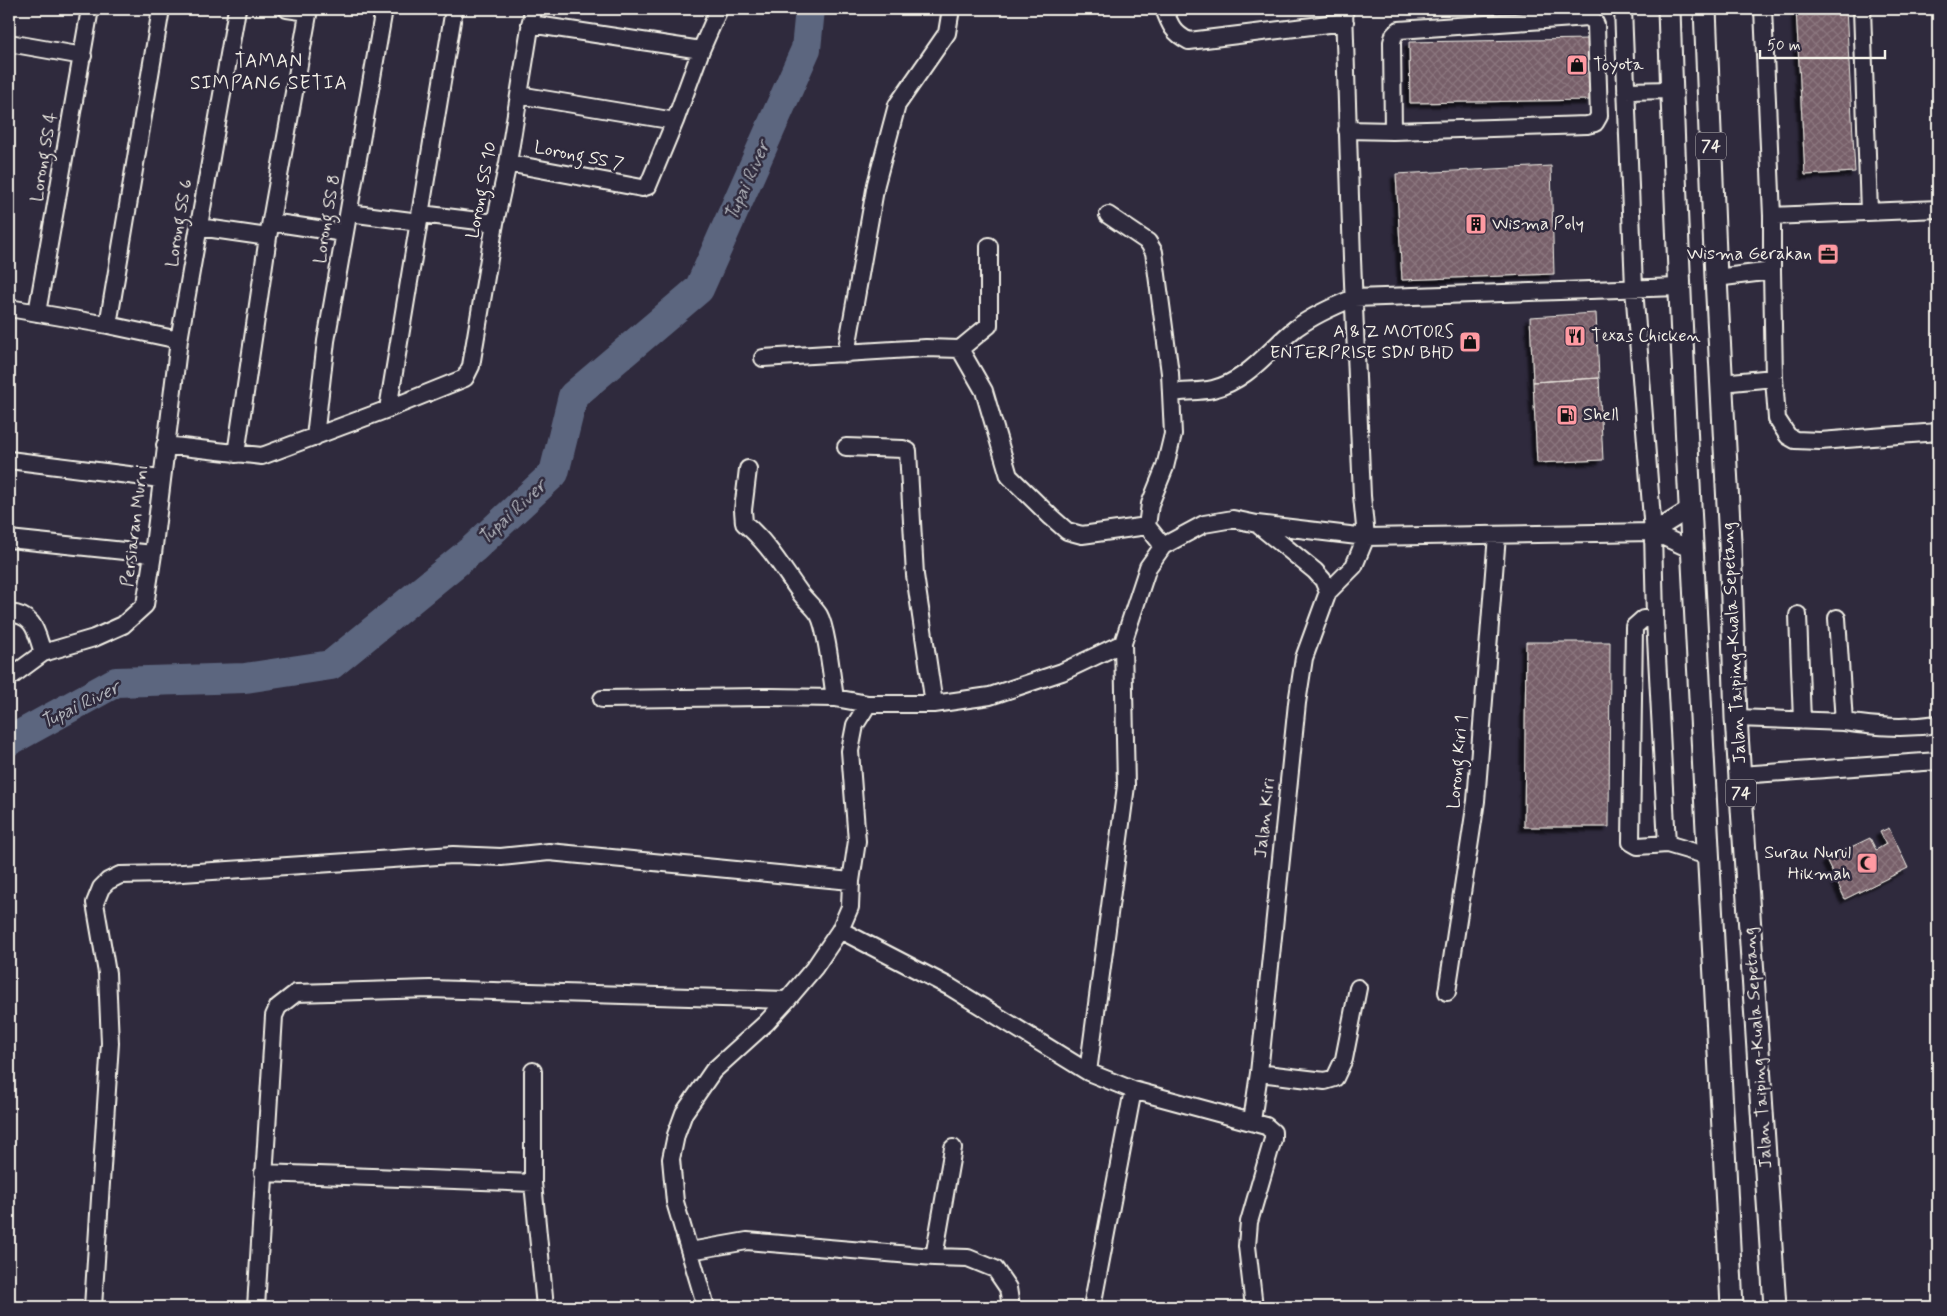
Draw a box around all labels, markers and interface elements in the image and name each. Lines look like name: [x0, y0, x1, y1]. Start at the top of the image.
scale bar: [1760, 28, 1884, 60]
text: 50 m: [1767, 36, 1801, 56]
district label: TAMAN SIMPANG SETIA: [190, 49, 348, 96]
shop icon: Toyota: [1565, 53, 1589, 77]
place label: Toyota: [1593, 53, 1644, 77]
street label: Lorong SS 4: [24, 110, 66, 204]
road number: 74: [1696, 132, 1726, 160]
water label: Tupai River: [718, 134, 777, 225]
street label: Lorong SS 7: [532, 136, 626, 178]
street label: Lorong SS 10: [461, 140, 505, 241]
street label: Lorong SS 8: [307, 173, 349, 266]
street label: Lorong SS 6: [159, 177, 201, 269]
building icon: Wisma Poly: [1464, 212, 1488, 236]
place label: Wisma Poly: [1492, 212, 1584, 236]
place label: Wisma Gerakan: [1687, 242, 1812, 266]
office icon: Wisma Gerakan: [1816, 242, 1840, 266]
place label: A & Z MOTORS ENTERPRISE SDN BHD: [1270, 320, 1454, 365]
restaurant icon: Texas Chicken: [1563, 324, 1587, 348]
place label: Texas Chicken: [1591, 324, 1701, 348]
shop icon: A & Z MOTORS ENTERPRISE SDN BHD: [1458, 330, 1482, 354]
fuel station icon: Shell: [1555, 403, 1579, 427]
place label: Shell: [1583, 403, 1619, 427]
street label: Persiaran Murni: [116, 464, 154, 588]
water label: Tupai River: [472, 472, 554, 550]
street label: Jalan Taiping-Kuala Sepetang: [1716, 521, 1752, 765]
water label: Tupai River: [36, 674, 127, 735]
street label: Lorong Kiri 1: [1442, 714, 1476, 810]
street label: Jalan Kiri: [1249, 777, 1281, 859]
road number: 74: [1726, 780, 1756, 806]
place label: Surau Nurul Hikmah: [1764, 841, 1851, 886]
mosque icon: Surau Nurul Hikmah: [1855, 851, 1879, 875]
street label: Jalan Taiping-Kuala Sepetang: [1738, 926, 1778, 1170]

